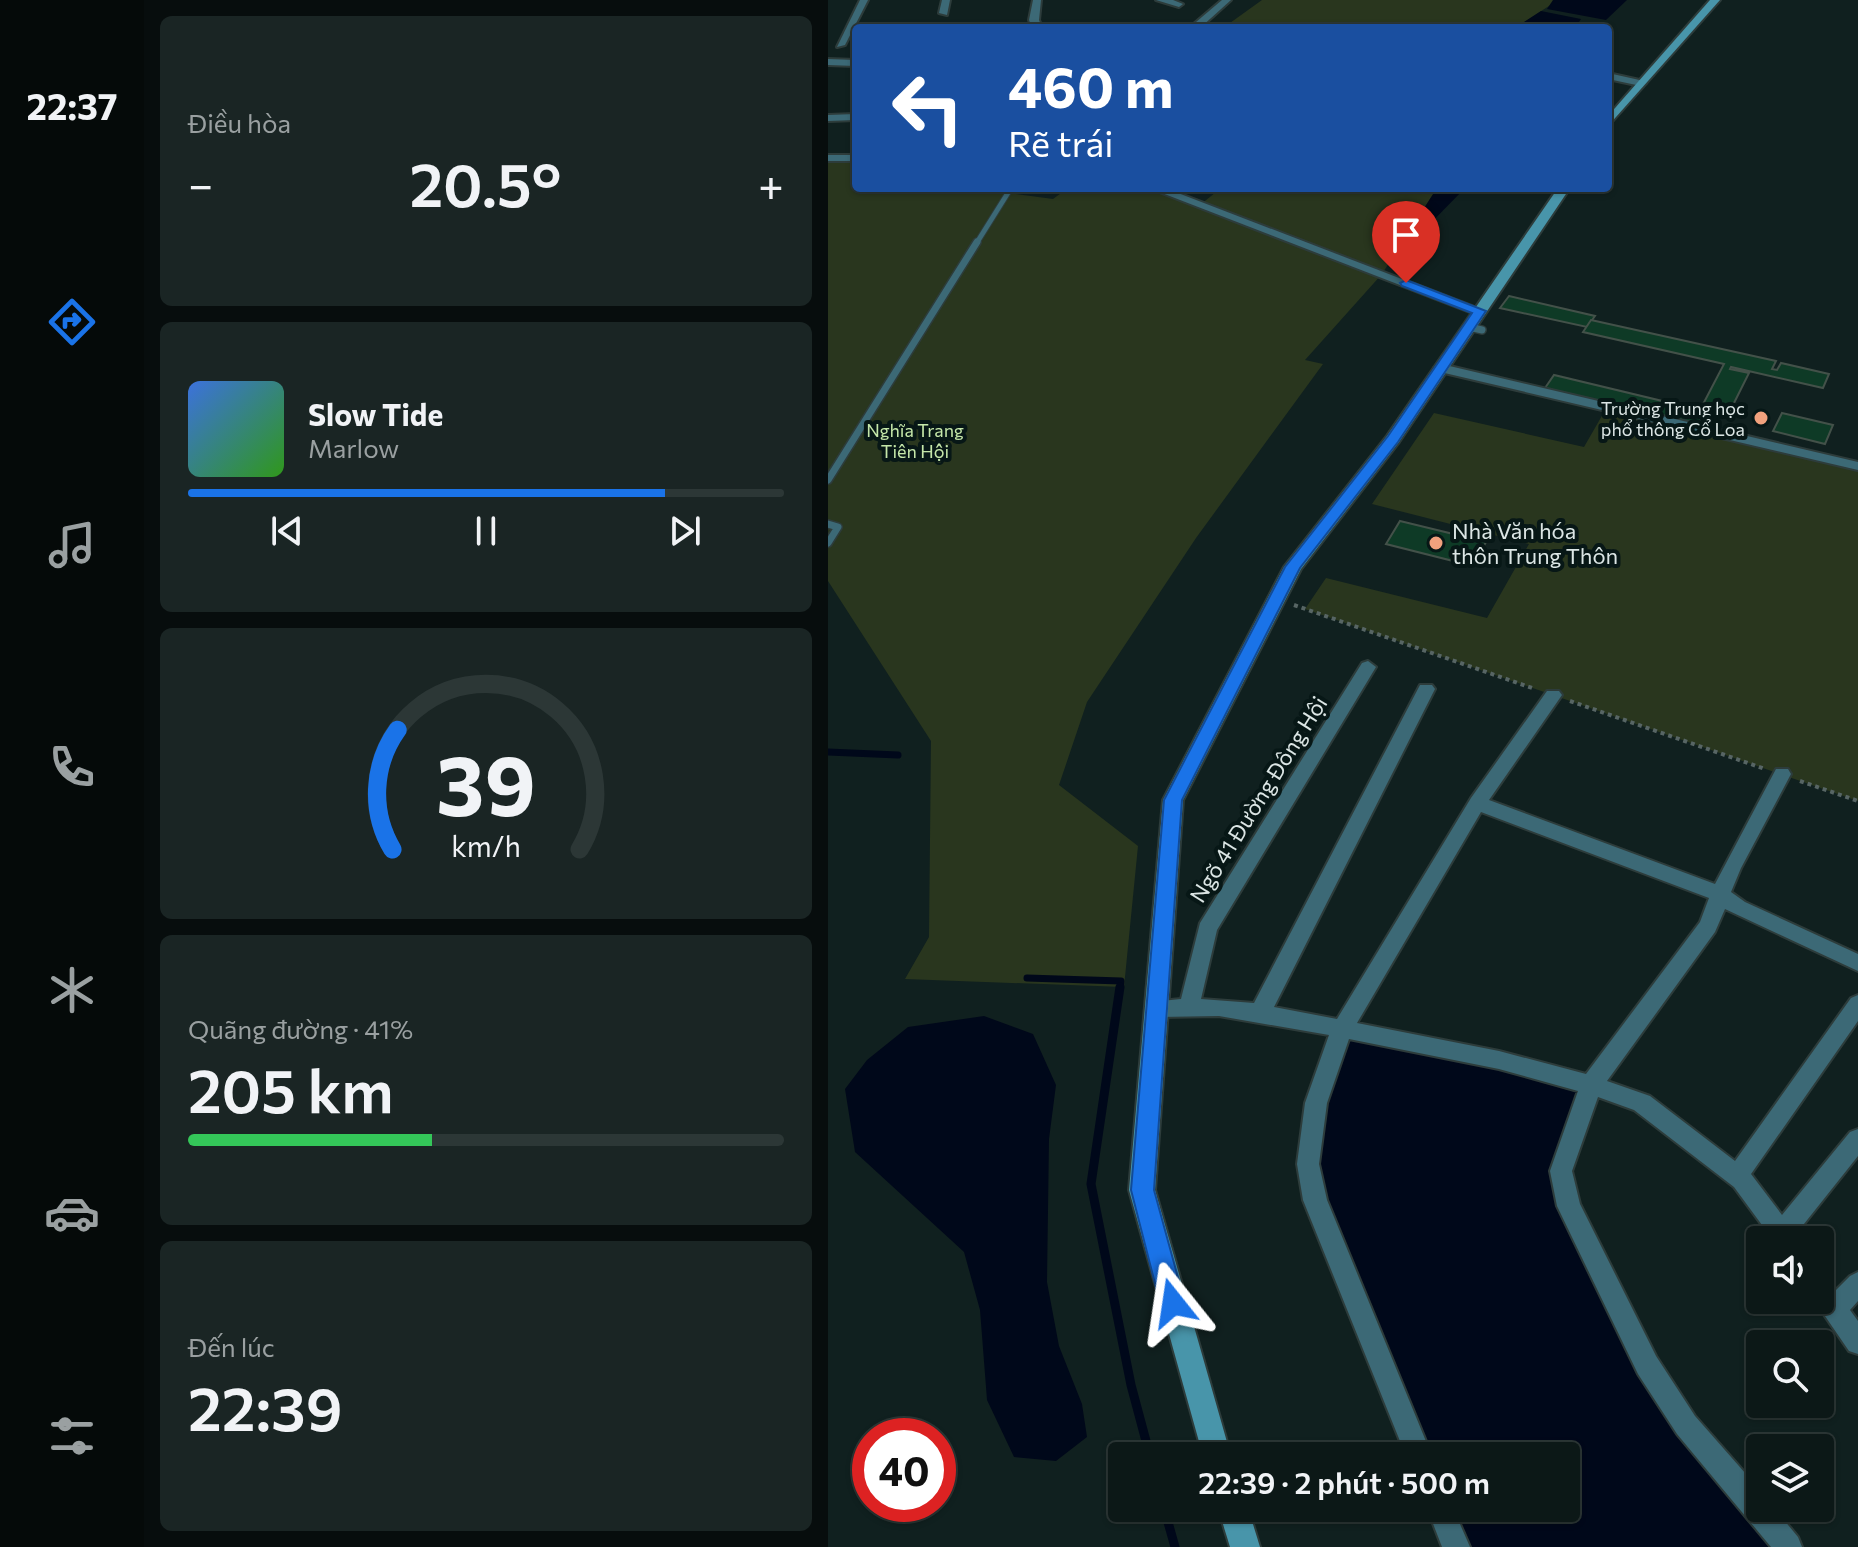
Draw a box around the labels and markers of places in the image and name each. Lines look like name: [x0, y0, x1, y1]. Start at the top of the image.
pin: [1372, 201, 1440, 283]
place label: Trường Trung học phổ thông Cổ Loa: [1601, 397, 1745, 440]
marker: Trường Trung học phổ thông Cổ Loa: [1752, 409, 1770, 427]
place label: Nhà Văn hóa thôn Trung Thôn: [1452, 517, 1618, 569]
marker: Nhà Văn hóa thôn Trung Thôn: [1427, 534, 1445, 552]

